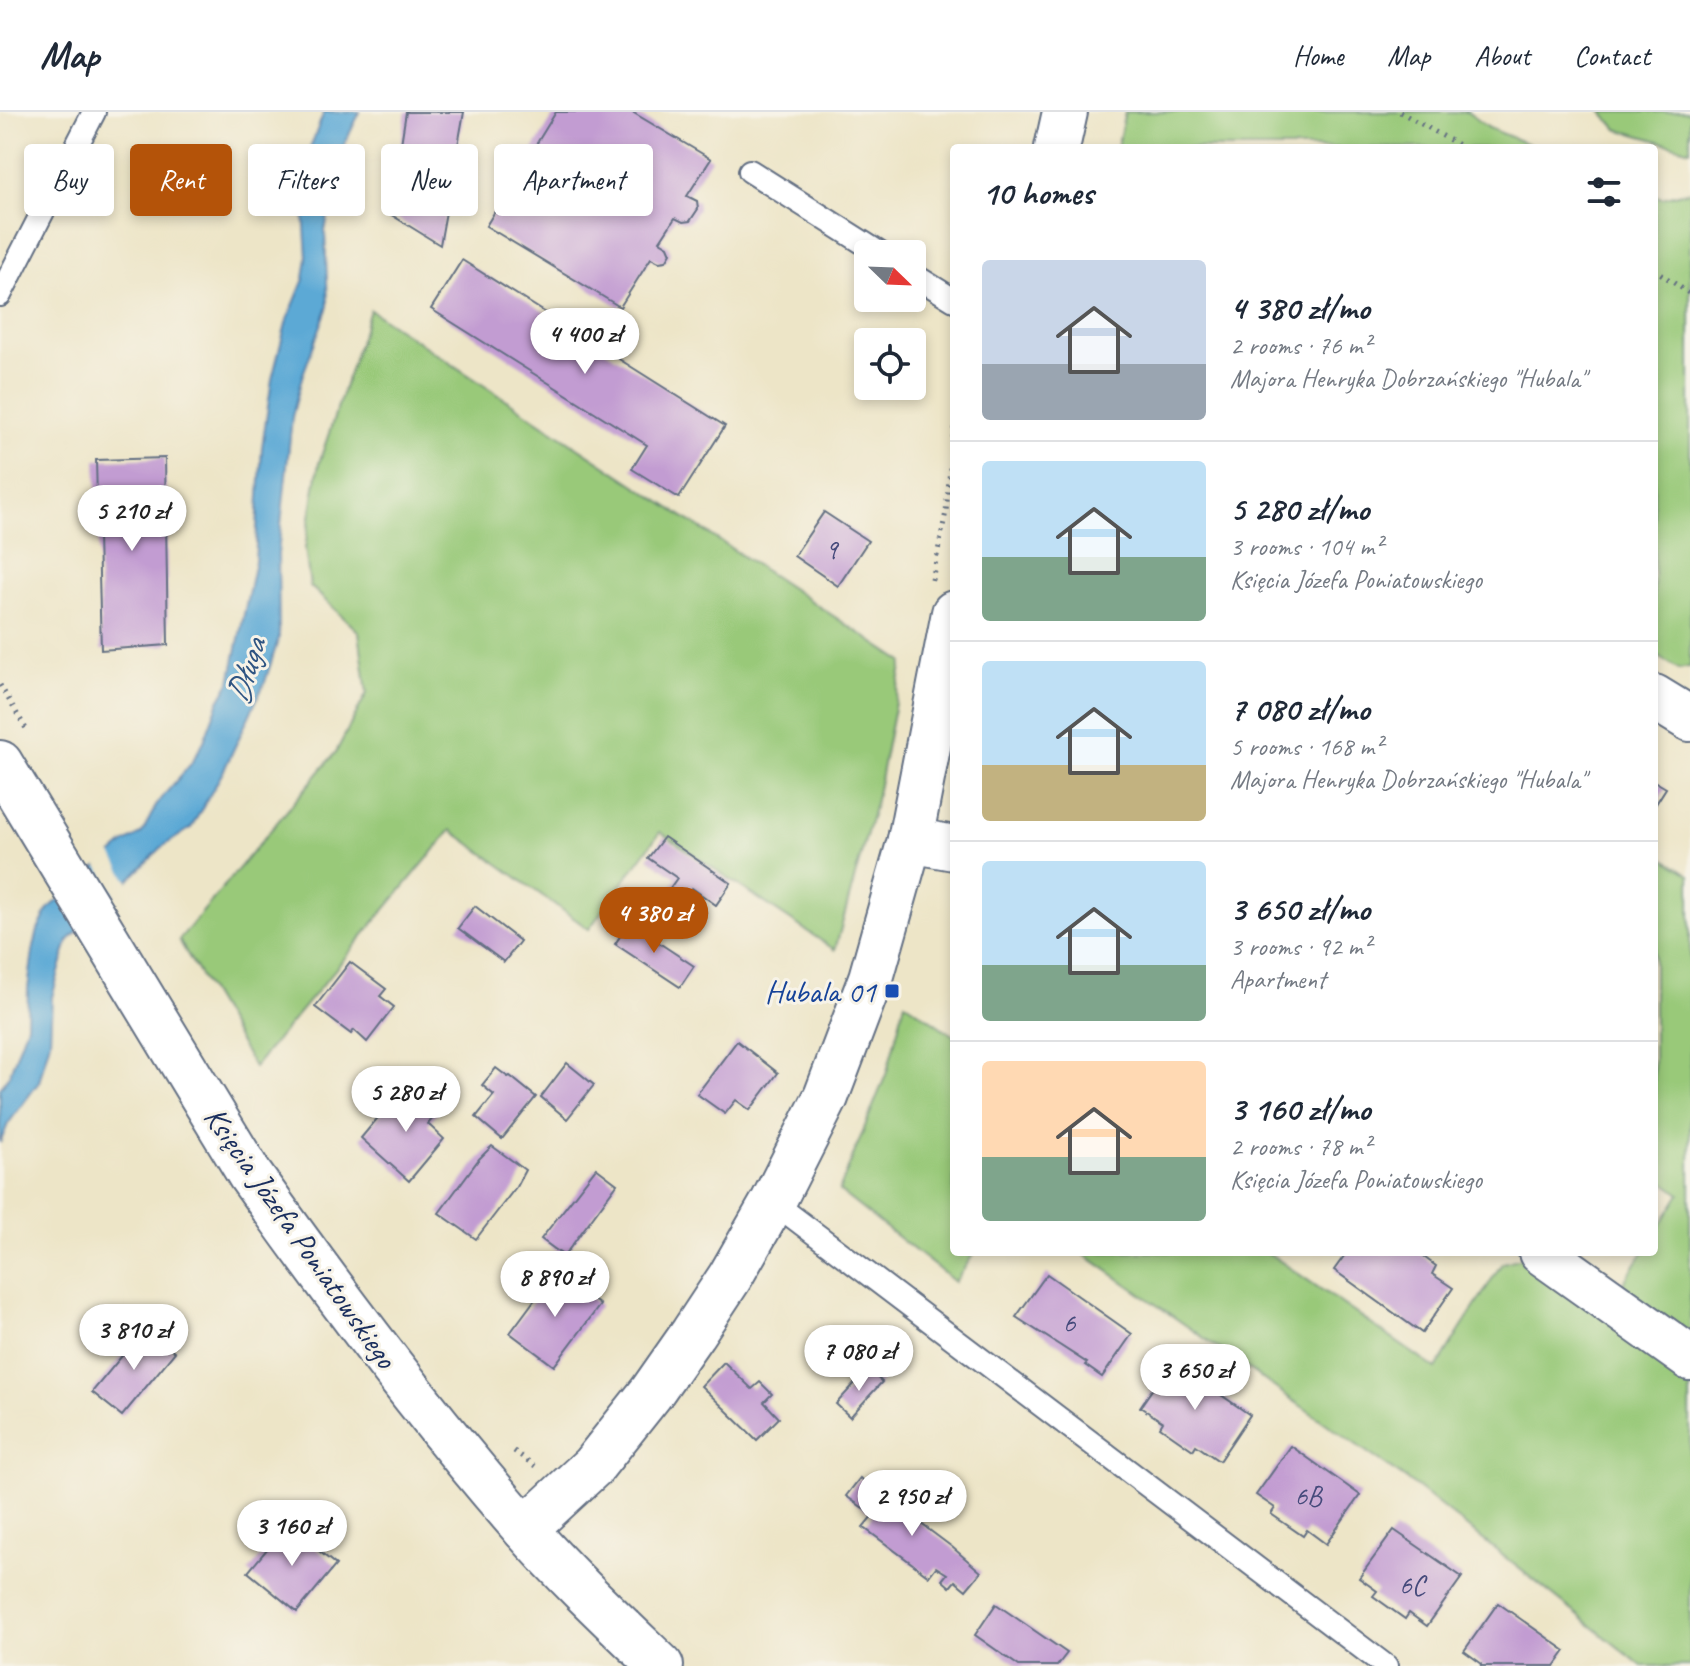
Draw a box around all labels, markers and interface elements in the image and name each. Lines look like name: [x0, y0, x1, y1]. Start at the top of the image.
text: Map: [40, 32, 99, 79]
text: Home: [1293, 38, 1343, 73]
text: Map: [1387, 38, 1430, 73]
text: About: [1474, 38, 1530, 73]
text: Contact: [1574, 38, 1650, 73]
chip: Buy: [24, 144, 114, 216]
chip: Rent: [130, 144, 232, 216]
chip: Filters: [248, 144, 365, 216]
chip: New: [381, 144, 478, 216]
chip: Apartment: [494, 144, 653, 216]
icon: filters: [1582, 170, 1626, 214]
text: 10 homes: [982, 171, 1093, 214]
north arrow: [854, 240, 926, 312]
map controls: [854, 240, 926, 400]
text: 4 380 zł/mo: [1230, 286, 1370, 329]
icon: home: [1046, 292, 1142, 388]
pin: 4 400 zł: [502, 308, 668, 376]
text: 4 400 zł: [548, 317, 622, 350]
button: locate: [854, 328, 926, 400]
text: 2 rooms · 76 m²: [1230, 329, 1371, 362]
text: Majora Henryka Dobrzańskiego "Hubala": [1230, 362, 1586, 395]
pin: 5 210 zł: [49, 485, 215, 553]
text: 5 280 zł/mo: [1230, 487, 1369, 530]
icon: home: [1046, 493, 1142, 589]
text: 5 210 zł: [95, 494, 169, 527]
text: 3 rooms · 104 m²: [1230, 530, 1382, 563]
house number: 9: [825, 532, 840, 567]
text: Księcia Józefa Poniatowskiego: [1230, 563, 1482, 596]
water label: Długa: [215, 630, 277, 709]
text: 7 080 zł/mo: [1230, 687, 1369, 730]
icon: home: [1046, 693, 1142, 789]
text: 5 rooms · 168 m²: [1230, 730, 1382, 763]
text: Majora Henryka Dobrzańskiego "Hubala": [1230, 763, 1586, 796]
pin: 4 380 zł: [571, 887, 737, 955]
text: 3 650 zł/mo: [1230, 887, 1370, 930]
icon: home: [1046, 893, 1142, 989]
text: 4 380 zł: [617, 896, 691, 929]
text: 3 rooms · 92 m²: [1230, 930, 1371, 963]
text: Apartment: [1230, 963, 1326, 996]
place label: Hubala 01: [765, 971, 878, 1012]
marker: Hubala 01: [883, 982, 901, 1000]
pin: 5 280 zł: [323, 1066, 489, 1134]
text: 5 280 zł: [369, 1075, 443, 1108]
text: 3 160 zł/mo: [1230, 1087, 1370, 1130]
icon: home: [1046, 1093, 1142, 1189]
street label: Księcia Józefa Poniatowskiego: [195, 1099, 407, 1377]
text: 2 rooms · 78 m²: [1230, 1130, 1371, 1163]
text: Księcia Józefa Poniatowskiego: [1230, 1163, 1482, 1196]
pin: 8 890 zł: [472, 1251, 638, 1319]
text: 8 890 zł: [518, 1260, 592, 1293]
pin: 3 810 zł: [51, 1304, 217, 1372]
house number: 6: [1063, 1305, 1077, 1340]
text: 3 810 zł: [97, 1313, 171, 1346]
pin: 7 080 zł: [776, 1325, 942, 1393]
text: 7 080 zł: [822, 1334, 896, 1367]
pin: 3 650 zł: [1112, 1344, 1278, 1412]
text: 3 650 zł: [1158, 1353, 1232, 1386]
pin: 2 950 zł: [829, 1470, 995, 1538]
house number: 6B: [1294, 1478, 1324, 1513]
text: 2 950 zł: [876, 1479, 948, 1512]
pin: 3 160 zł: [209, 1500, 375, 1568]
text: 3 160 zł: [255, 1509, 329, 1542]
house number: 6C: [1399, 1567, 1428, 1602]

